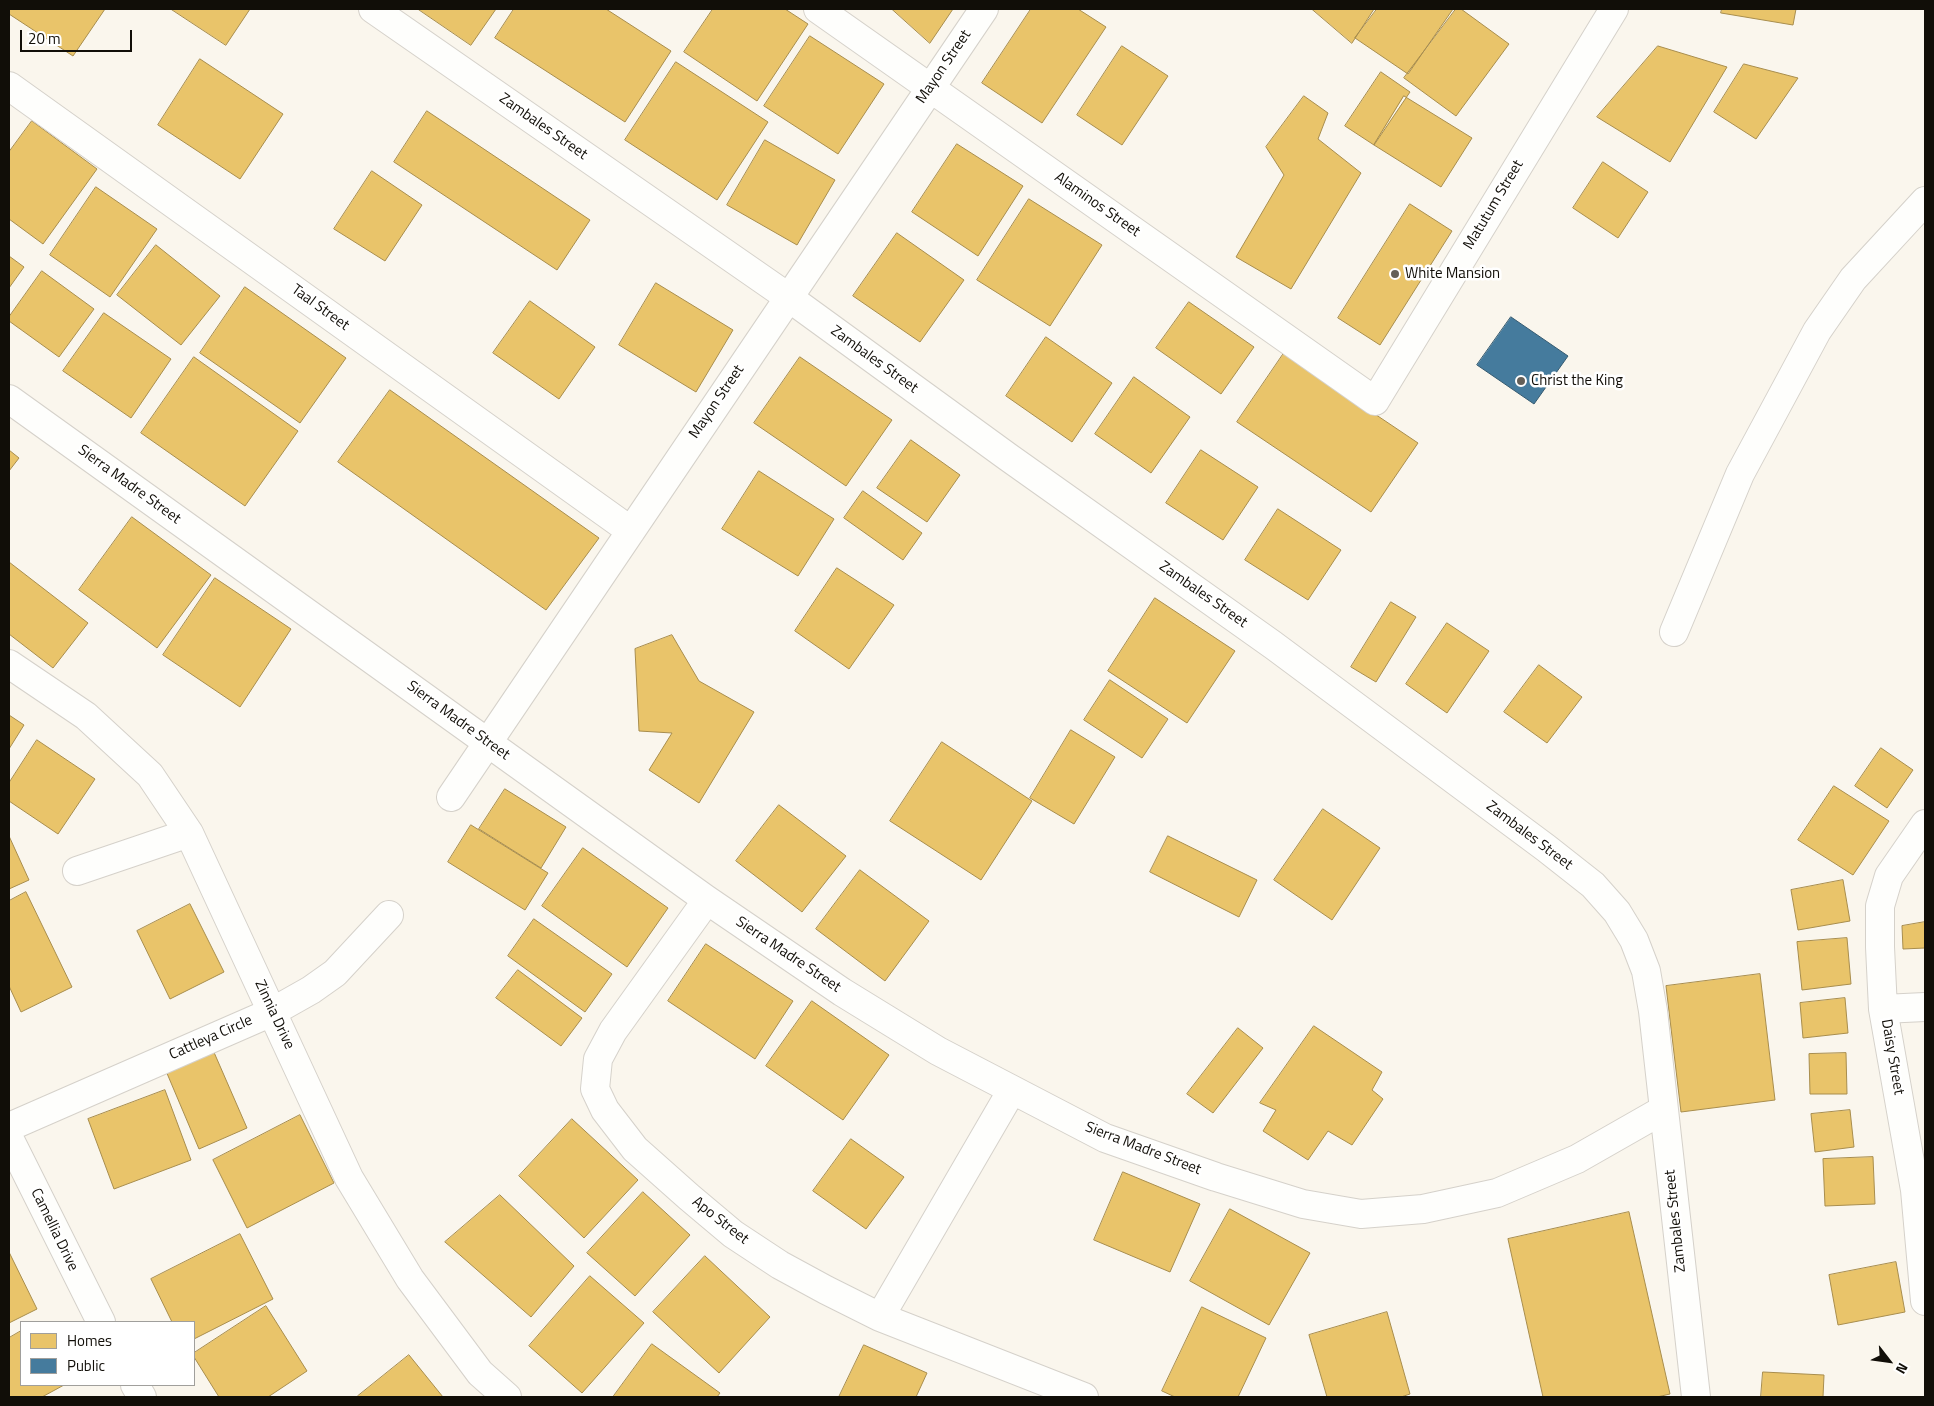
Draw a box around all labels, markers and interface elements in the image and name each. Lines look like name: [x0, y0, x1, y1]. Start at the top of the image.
scale bar: [22, 20, 135, 52]
text: 20 m: [28, 27, 61, 50]
street label: Mayon Street: [913, 27, 975, 107]
street label: Zambales Street: [495, 90, 591, 164]
street label: Matutum Street: [1460, 157, 1528, 253]
street label: Alaminos Street: [1051, 169, 1143, 241]
place label: White Mansion: [1405, 265, 1500, 283]
marker: White Mansion: [1389, 268, 1401, 280]
street label: Taal Street: [288, 281, 352, 335]
street label: Zambales Street: [827, 322, 921, 398]
street label: Mayon Street: [686, 362, 748, 442]
place label: Christ the King: [1531, 372, 1623, 390]
marker: Christ the King: [1515, 375, 1527, 387]
street label: Sierra Madre Street: [74, 442, 184, 528]
street label: Zambales Street: [1155, 558, 1251, 632]
street label: Sierra Madre Street: [403, 678, 513, 764]
street label: Zambales Street: [1482, 798, 1576, 874]
street label: Sierra Madre Street: [732, 913, 844, 997]
street label: Zinnia Drive: [250, 978, 298, 1052]
street label: Cattleya Circle: [167, 1012, 255, 1064]
street label: Daisy Street: [1876, 1018, 1908, 1096]
street label: Sierra Madre Street: [1082, 1119, 1204, 1179]
street label: Zambales Street: [1662, 1169, 1690, 1273]
street label: Camellia Drive: [26, 1186, 82, 1274]
street label: Apo Street: [688, 1193, 752, 1249]
legend: [20, 1321, 195, 1386]
text: Homes: [67, 1329, 112, 1352]
north arrow: [1864, 1336, 1914, 1386]
text: Public: [67, 1354, 105, 1377]
text: N: [1891, 1359, 1914, 1378]

